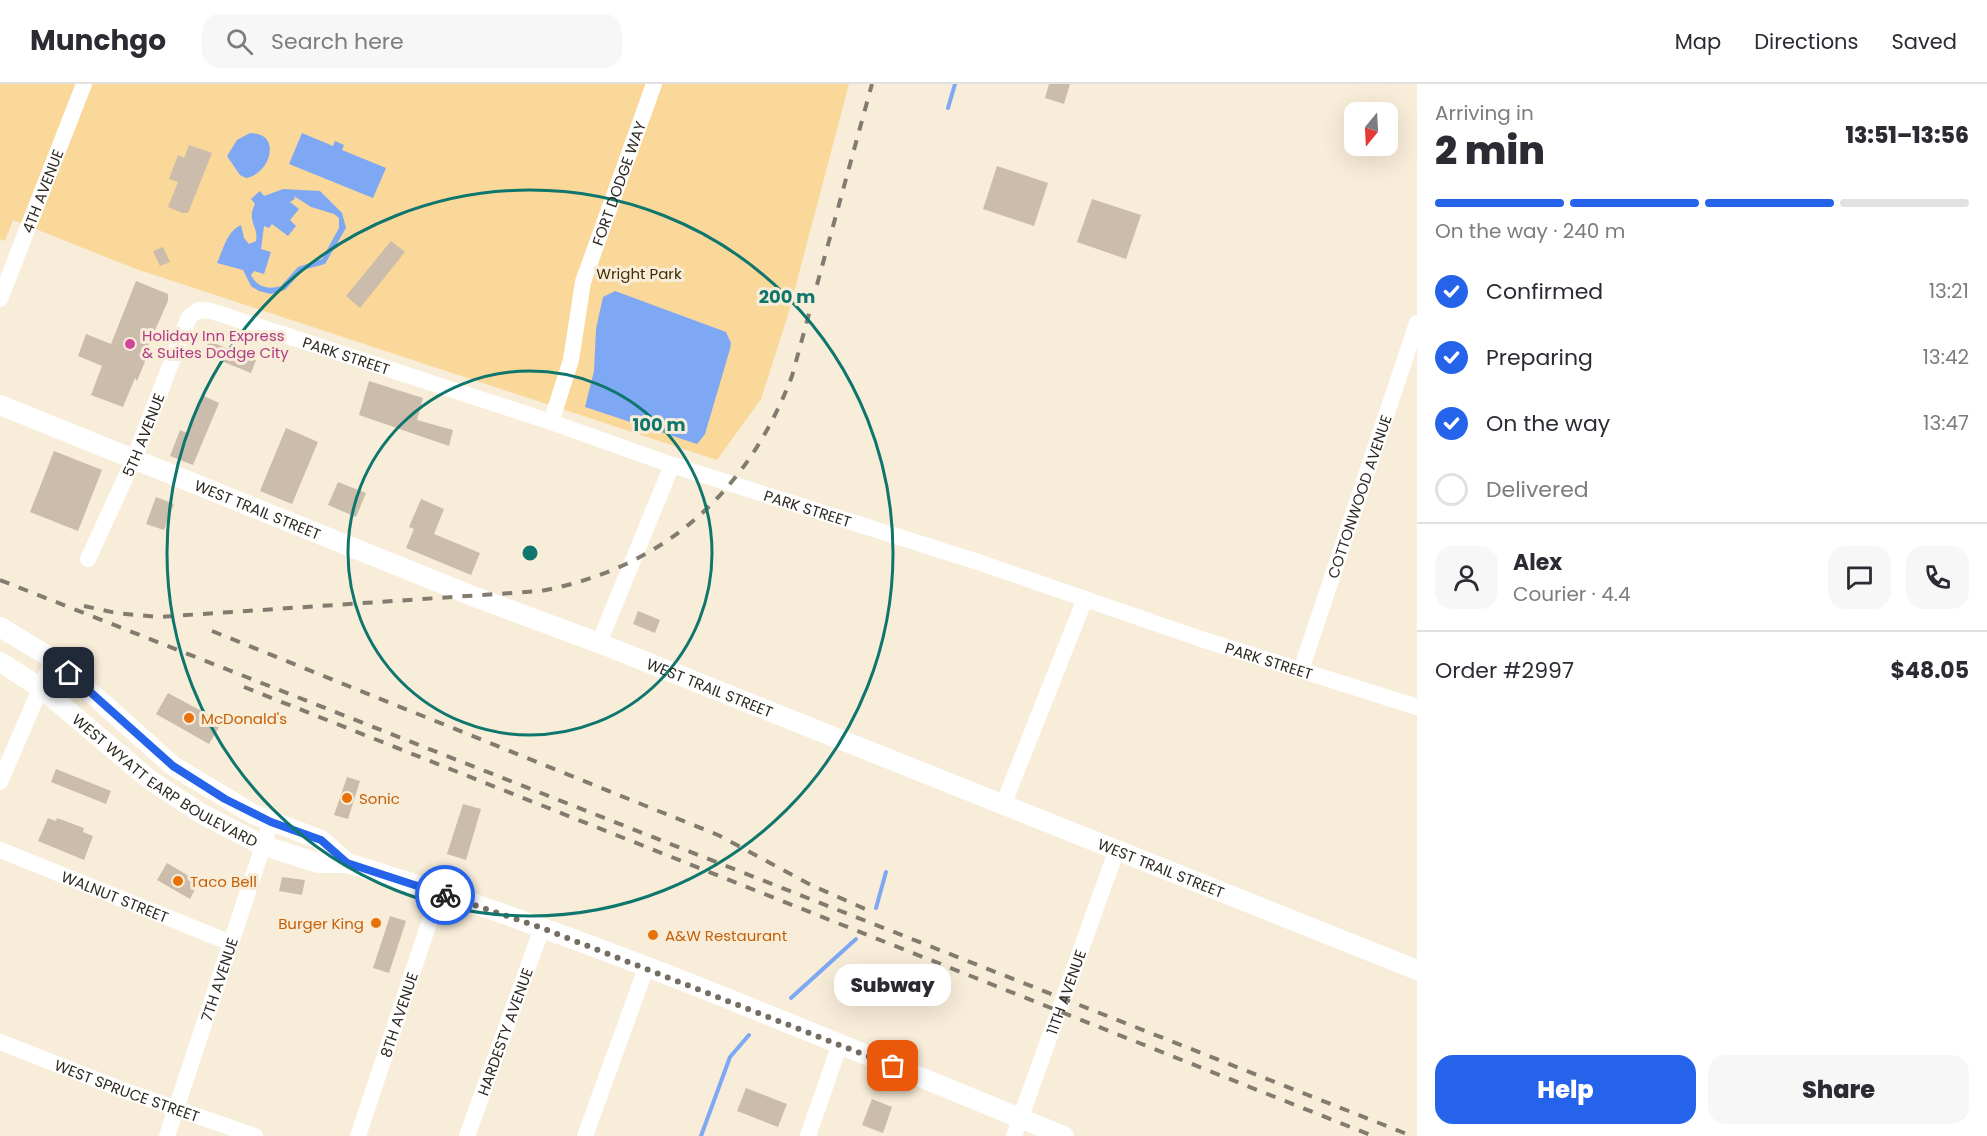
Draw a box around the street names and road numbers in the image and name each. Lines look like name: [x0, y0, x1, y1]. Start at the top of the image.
street label: FORT DODGE WAY: [587, 118, 650, 248]
street label: 4TH AVENUE: [16, 146, 68, 236]
street label: PARK STREET: [300, 331, 393, 379]
street label: 5TH AVENUE: [117, 390, 169, 480]
street label: COTTONWOOD AVENUE: [1322, 412, 1396, 581]
street label: WEST TRAIL STREET: [191, 474, 324, 544]
street label: PARK STREET: [761, 484, 854, 532]
street label: PARK STREET: [1223, 637, 1315, 684]
street label: WEST TRAIL STREET: [644, 653, 776, 722]
street label: WEST WYATT EARP BOULEVARD: [68, 709, 262, 852]
street label: WEST TRAIL STREET: [1095, 833, 1227, 902]
street label: WALNUT STREET: [58, 865, 172, 927]
street label: 7TH AVENUE: [195, 935, 243, 1024]
street label: 11TH AVENUE: [1041, 947, 1091, 1037]
street label: HARDESTY AVENUE: [472, 965, 537, 1098]
street label: 8TH AVENUE: [375, 969, 422, 1060]
street label: WEST SPRUCE STREET: [52, 1054, 202, 1126]

